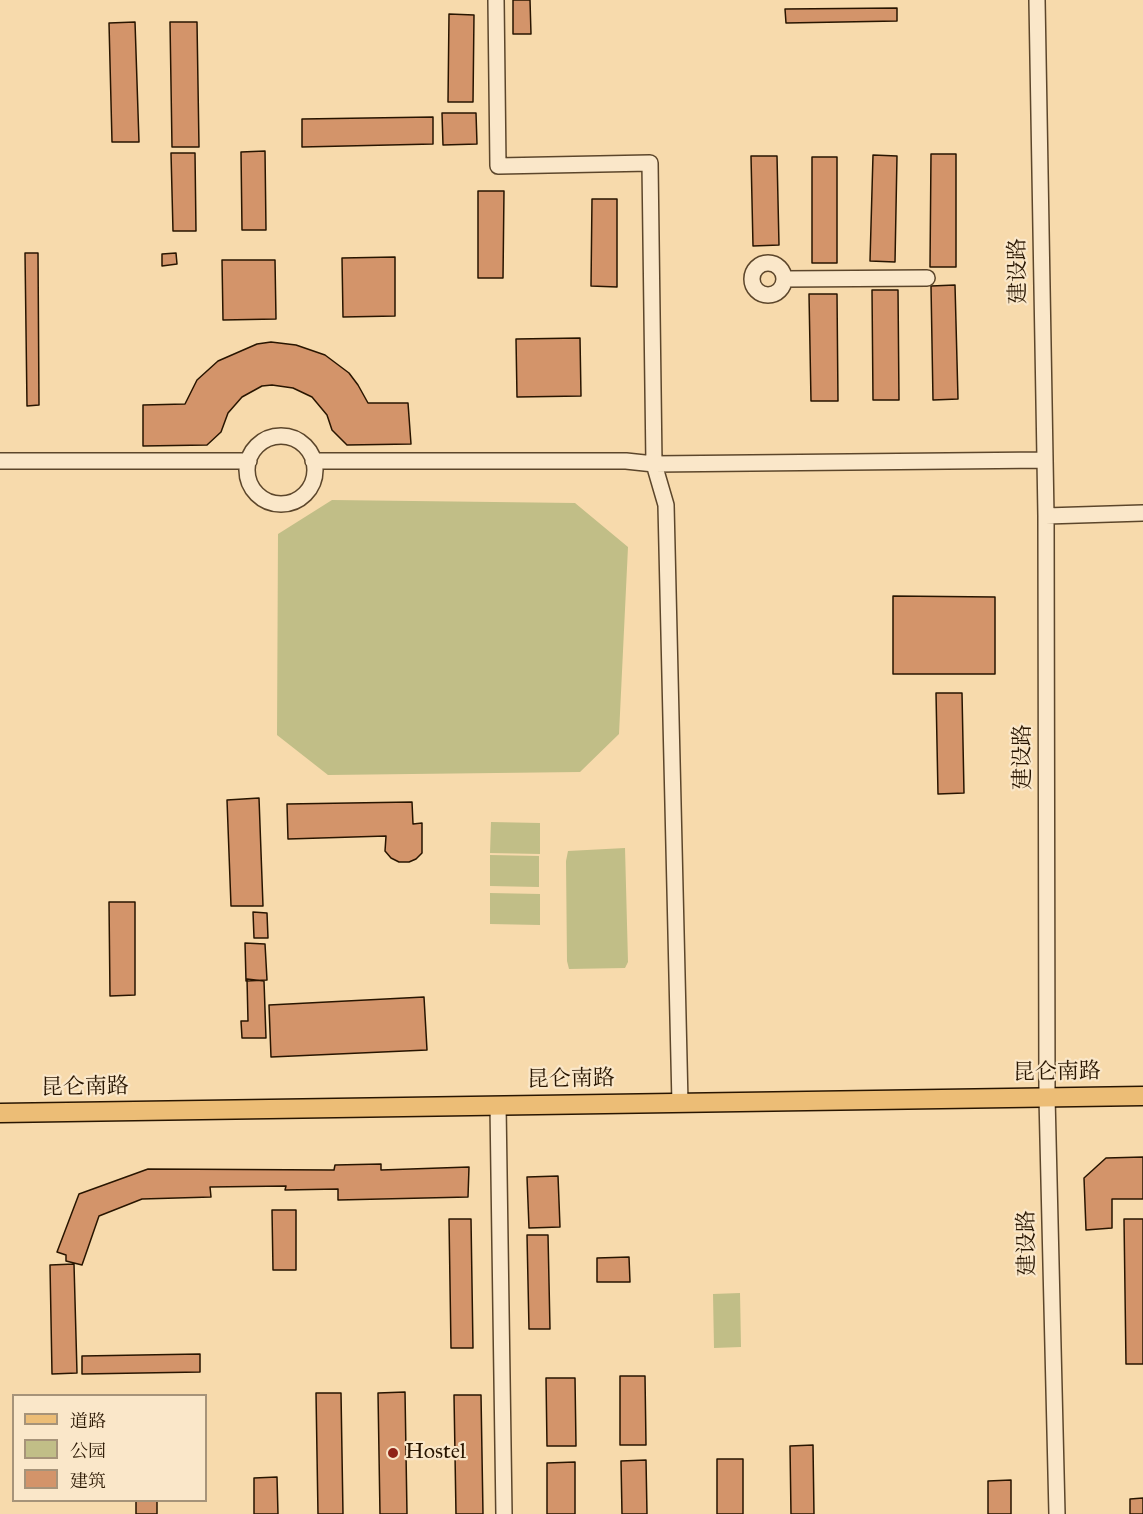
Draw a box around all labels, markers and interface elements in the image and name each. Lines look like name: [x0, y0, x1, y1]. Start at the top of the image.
street label: 建设路: [1005, 238, 1033, 304]
street label: 建设路: [1011, 724, 1037, 790]
street label: 昆仑南路: [1013, 1059, 1101, 1087]
street label: 昆仑南路: [527, 1066, 615, 1094]
street label: 昆仑南路: [41, 1074, 129, 1102]
street label: 建设路: [1014, 1210, 1042, 1276]
legend: [12, 1394, 207, 1502]
text: 道路: [70, 1410, 106, 1432]
text: 公园: [70, 1440, 106, 1462]
place label: Hostel: [405, 1440, 466, 1466]
marker: Hostel: [386, 1446, 400, 1460]
text: 建筑: [70, 1470, 106, 1492]

